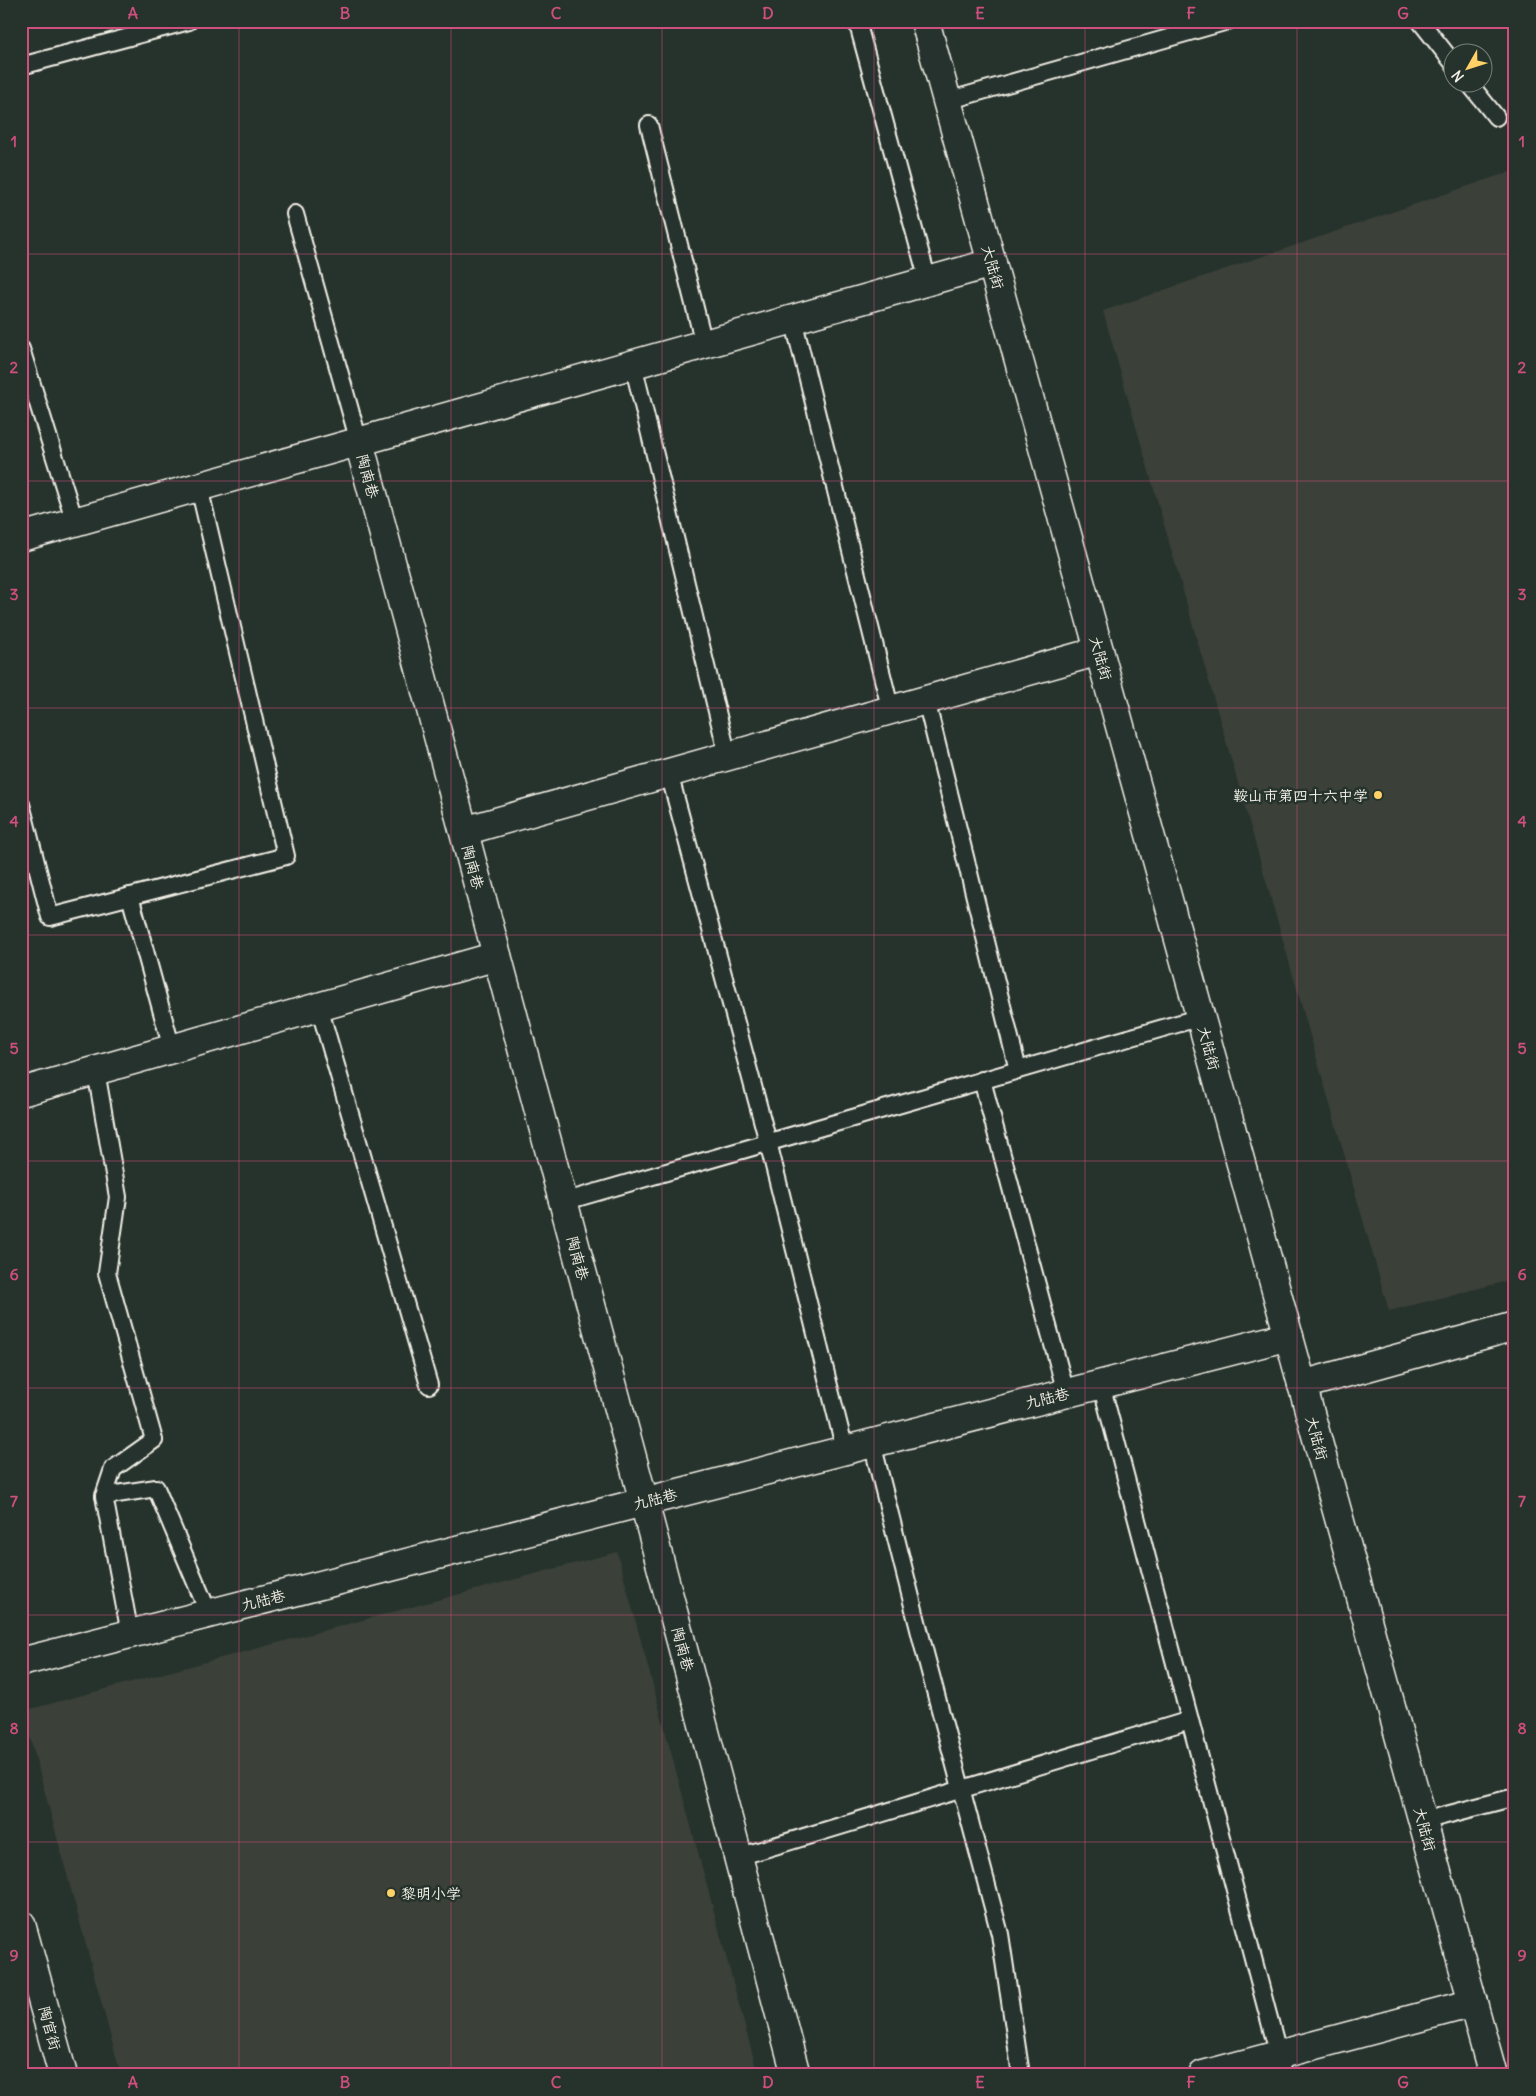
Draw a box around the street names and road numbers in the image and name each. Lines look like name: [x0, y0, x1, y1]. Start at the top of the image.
street label: 大陆街: [978, 243, 1008, 291]
street label: 陶南巷: [353, 452, 383, 500]
street label: 大陆街: [1086, 634, 1116, 682]
street label: 陶南巷: [458, 843, 488, 891]
street label: 大陆街: [1194, 1024, 1224, 1072]
street label: 陶南巷: [563, 1234, 593, 1282]
street label: 九陆巷: [1023, 1383, 1071, 1413]
street label: 大陆街: [1302, 1414, 1332, 1462]
street label: 九陆巷: [631, 1484, 679, 1514]
street label: 九陆巷: [239, 1585, 287, 1615]
street label: 陶南巷: [668, 1625, 698, 1673]
street label: 大陆街: [1410, 1805, 1440, 1853]
street label: 陶官街: [35, 2004, 65, 2052]

